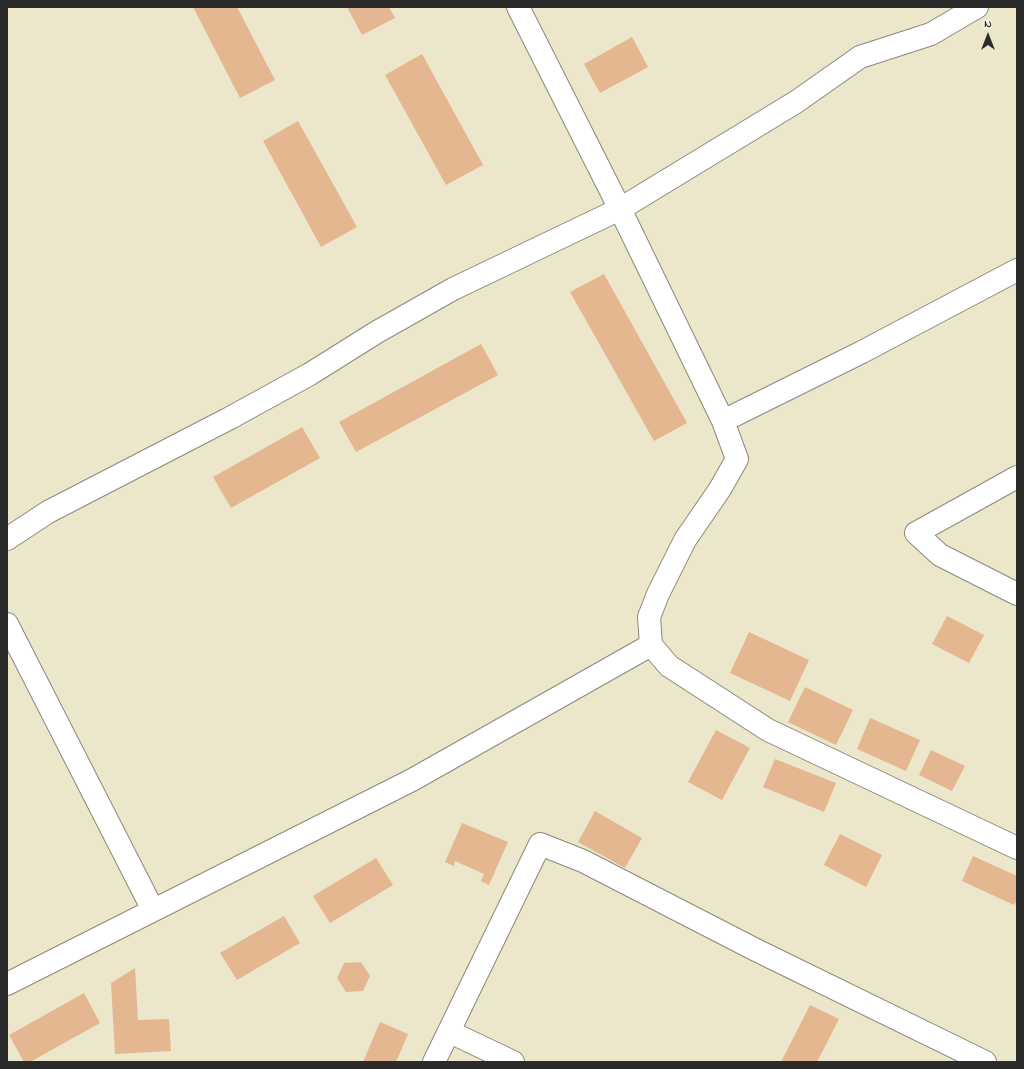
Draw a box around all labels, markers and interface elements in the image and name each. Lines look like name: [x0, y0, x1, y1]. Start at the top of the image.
north arrow: [968, 16, 1008, 56]
text: N: [984, 16, 992, 32]

